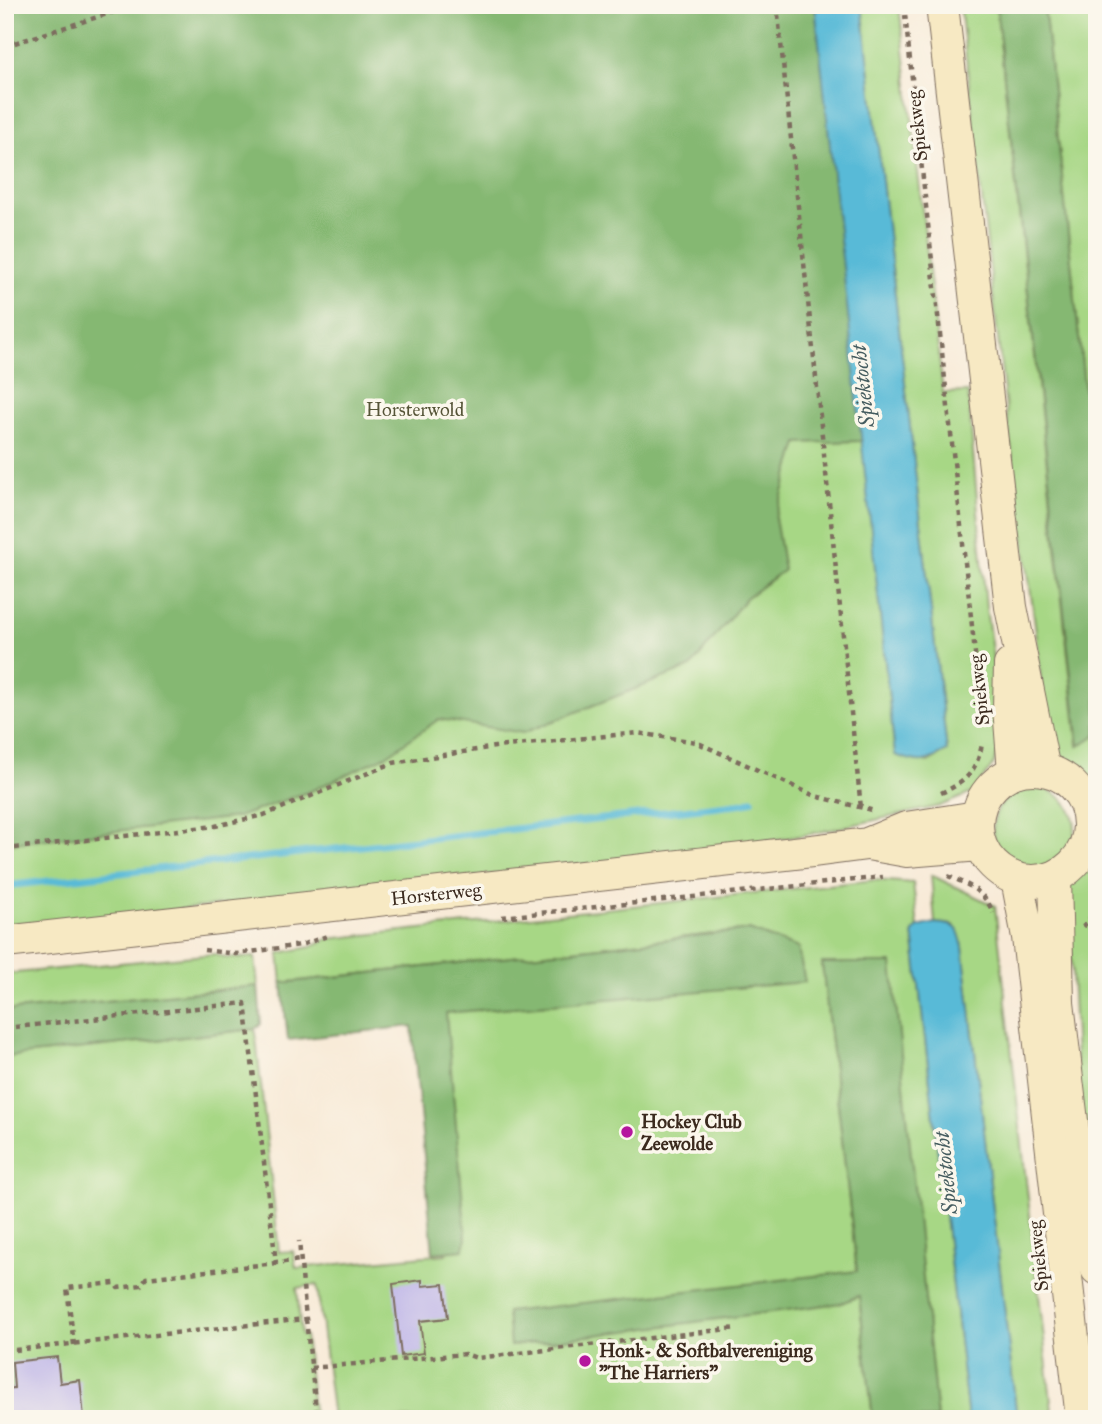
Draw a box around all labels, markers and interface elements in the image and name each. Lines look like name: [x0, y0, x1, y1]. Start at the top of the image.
street label: Spiekweg: [902, 89, 933, 163]
water label: Spiektocht: [846, 342, 880, 430]
park label: Horsterwold: [366, 398, 465, 421]
street label: Spiekweg: [964, 653, 995, 727]
street label: Horsterweg: [390, 878, 483, 911]
place label: Hockey Club Zeewolde: [641, 1110, 742, 1155]
marker: Hockey Club Zeewolde: [619, 1124, 635, 1140]
water label: Spiektocht: [929, 1129, 963, 1217]
street label: Spiekweg: [1023, 1219, 1054, 1293]
place label: Honk- & Softbalvereniging "The Harriers": [599, 1339, 814, 1384]
marker: Honk- & Softbalvereniging "The Harriers": [577, 1353, 593, 1369]

